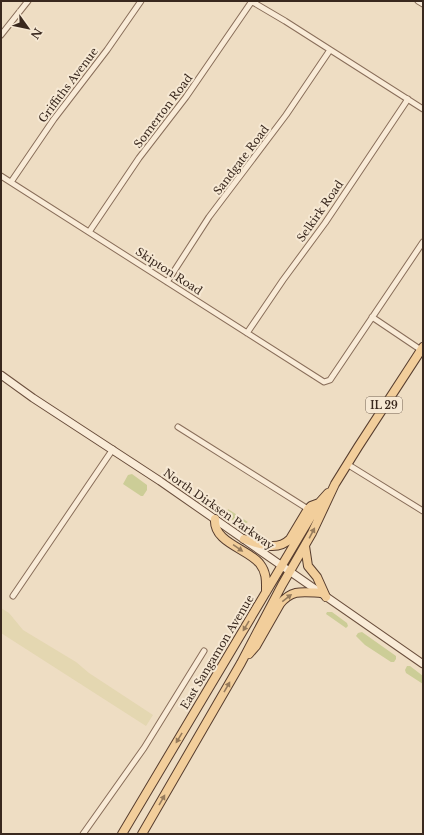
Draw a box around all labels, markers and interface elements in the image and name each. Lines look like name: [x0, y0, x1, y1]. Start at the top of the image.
north arrow: [8, 8, 48, 48]
text: N: [27, 25, 45, 42]
street label: Griffiths Avenue: [35, 45, 101, 125]
street label: Somerton Road: [131, 71, 196, 151]
street label: Sandgate Road: [210, 122, 272, 198]
street label: Selkirk Road: [294, 177, 347, 244]
street label: Skipton Road: [133, 244, 205, 298]
road number: IL 29: [366, 397, 402, 413]
street label: North Dirksen Parkway: [161, 465, 277, 553]
one-way arrow: [309, 527, 315, 539]
one-way arrow: [233, 544, 243, 552]
street label: East Sangamon Avenue: [177, 592, 257, 712]
one-way arrow: [282, 594, 292, 602]
one-way arrow: [242, 620, 249, 632]
one-way arrow: [223, 682, 230, 693]
one-way arrow: [175, 733, 183, 743]
one-way arrow: [158, 794, 165, 806]

